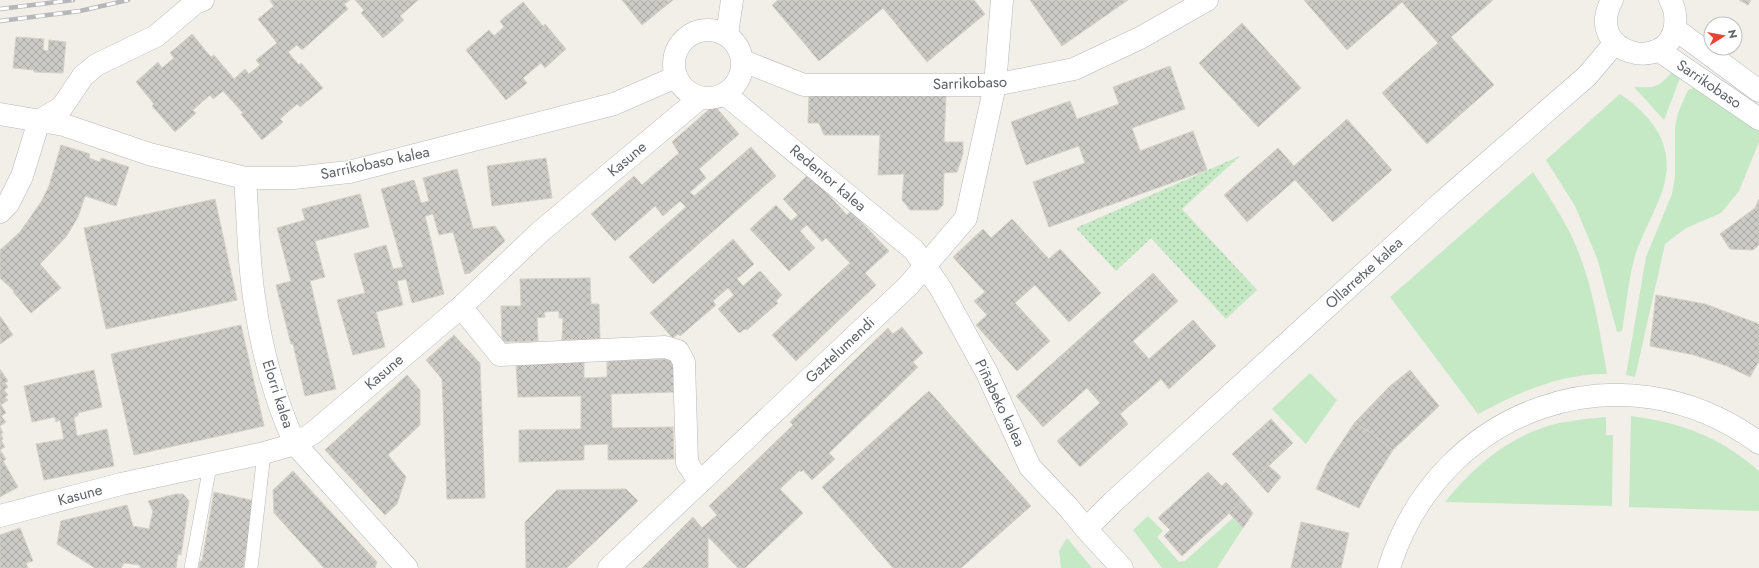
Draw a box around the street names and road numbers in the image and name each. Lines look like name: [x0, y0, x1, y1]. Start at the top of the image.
street label: Sarrikobaso: [1672, 54, 1746, 114]
street label: Sarrikobaso: [933, 71, 1007, 95]
street label: Kasune: [603, 136, 652, 182]
street label: Redentor kalea: [785, 139, 871, 217]
street label: Sarrikobaso kalea: [318, 141, 432, 185]
street label: Ollarretxe kalea: [1320, 232, 1408, 314]
street label: Gaztelumendi: [800, 312, 880, 388]
street label: Kasune: [360, 349, 408, 395]
street label: Piñabeko kalea: [969, 356, 1031, 450]
street label: Elorri kalea: [257, 357, 299, 431]
street label: Kasune: [55, 478, 105, 511]

